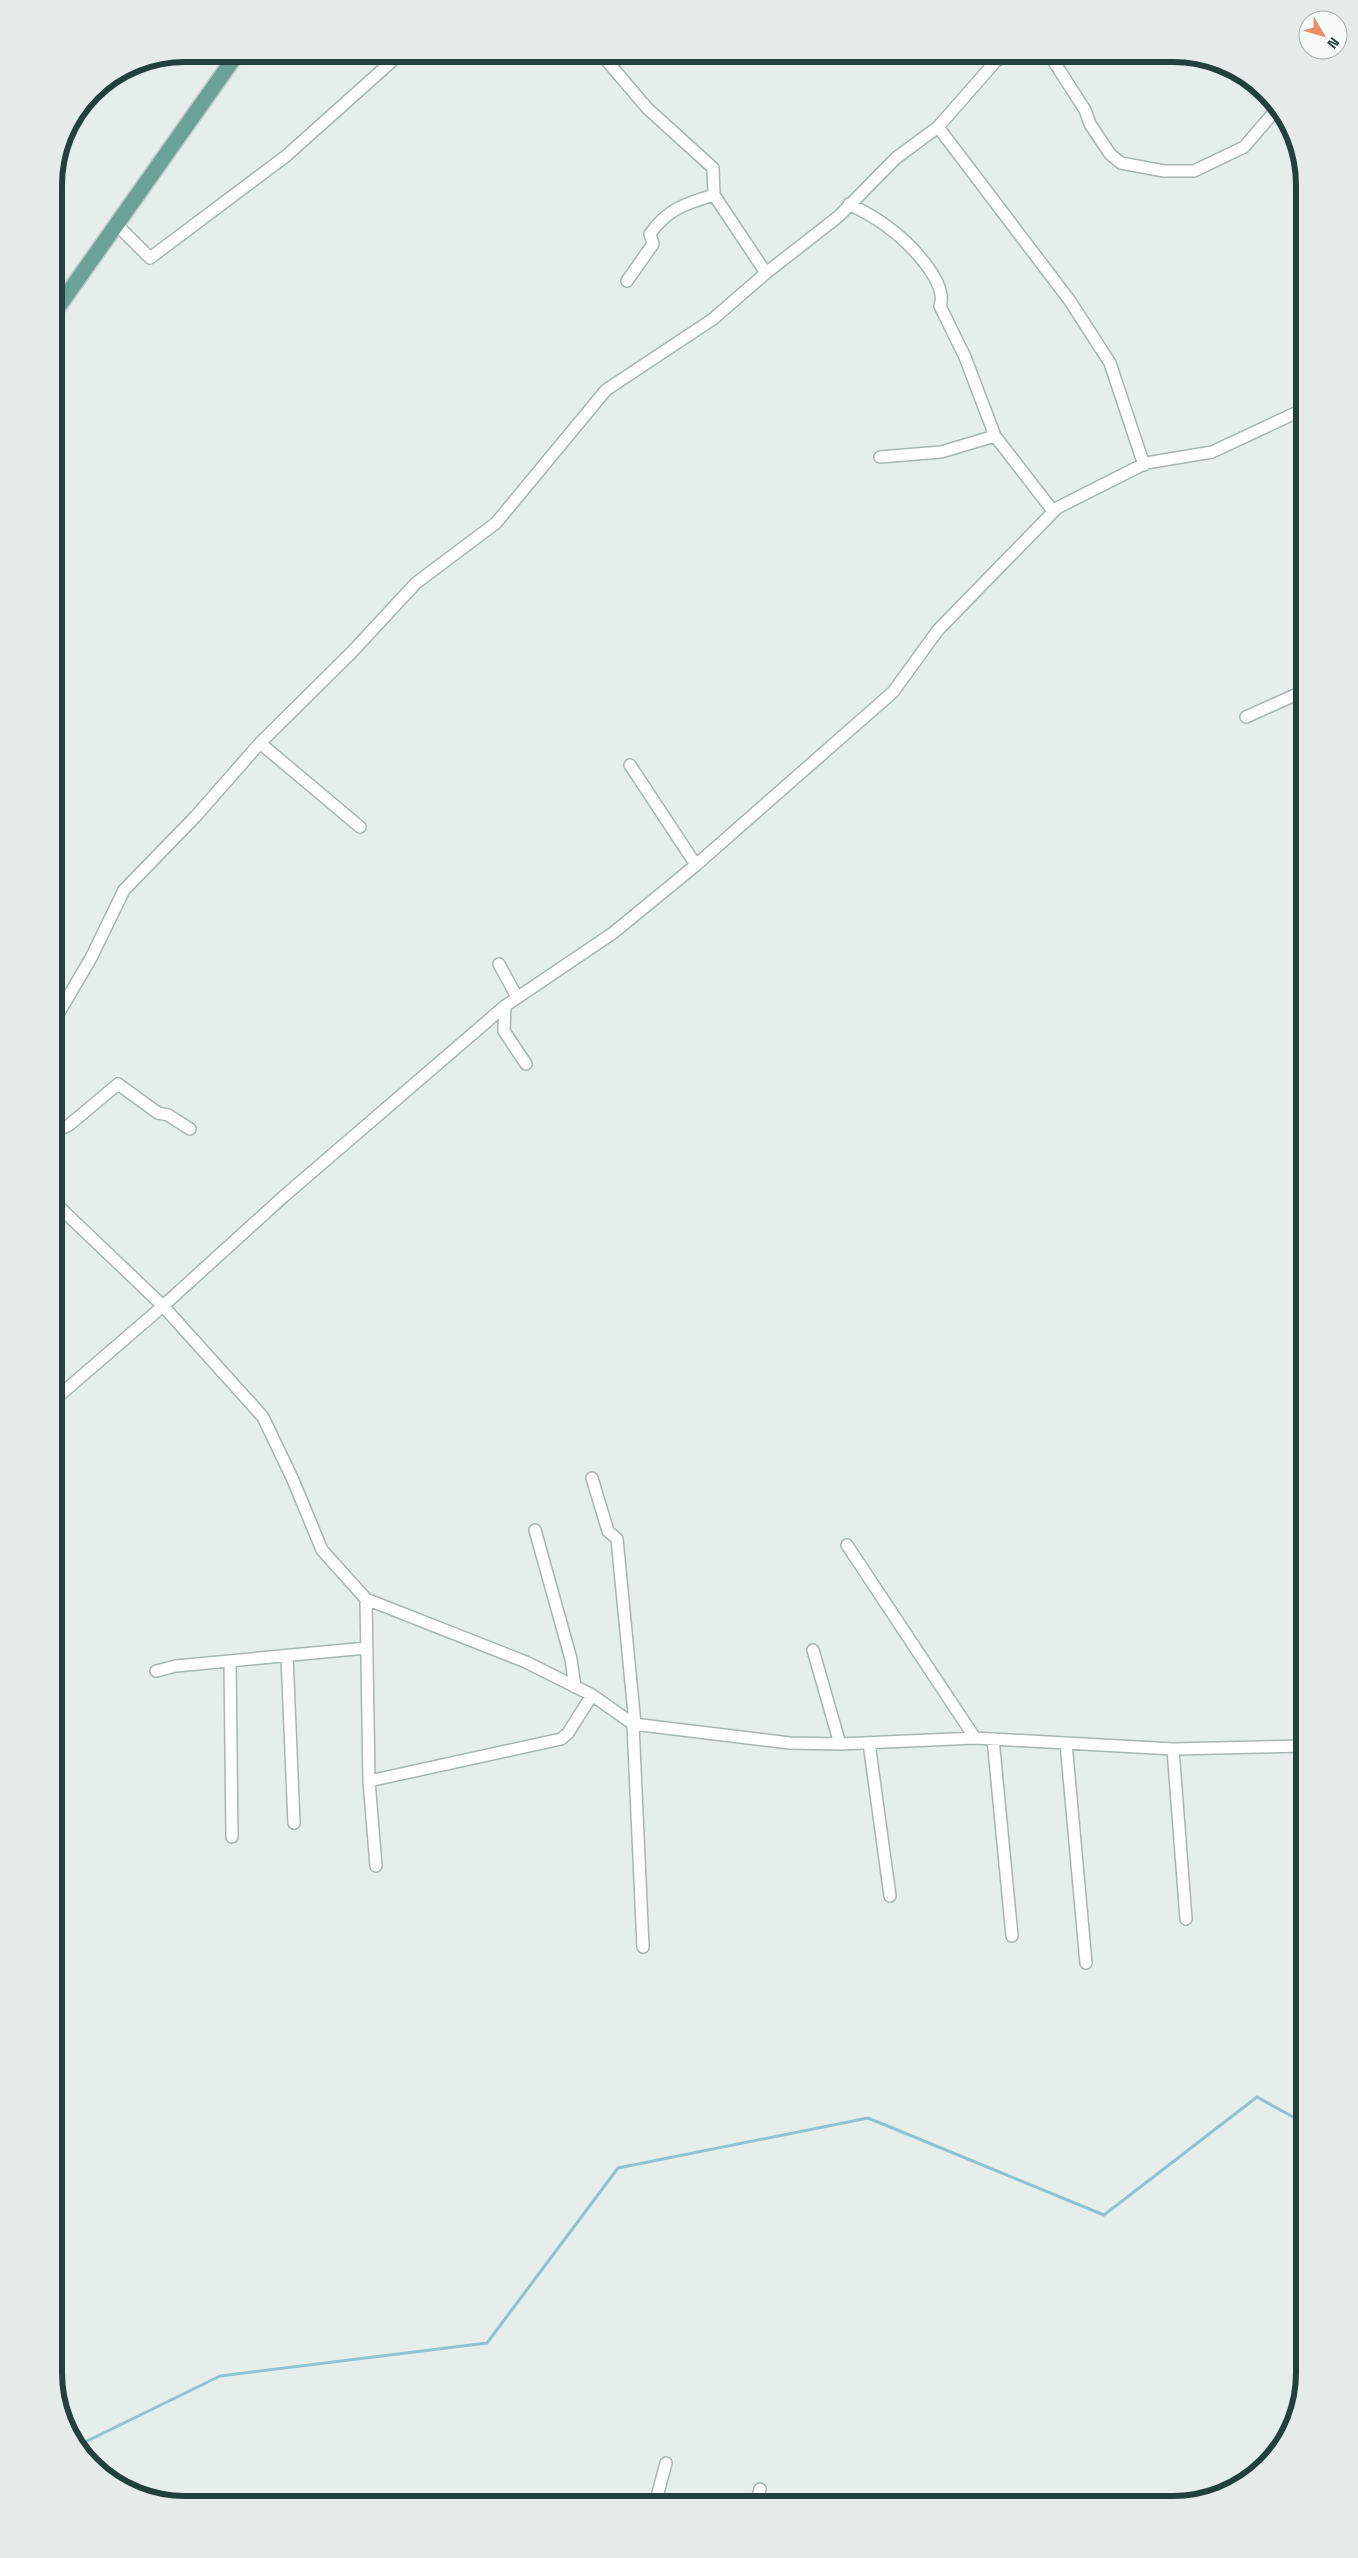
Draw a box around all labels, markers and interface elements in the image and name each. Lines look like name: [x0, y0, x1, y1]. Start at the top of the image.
north arrow: [1298, 10, 1348, 60]
text: N: [1323, 34, 1343, 52]

